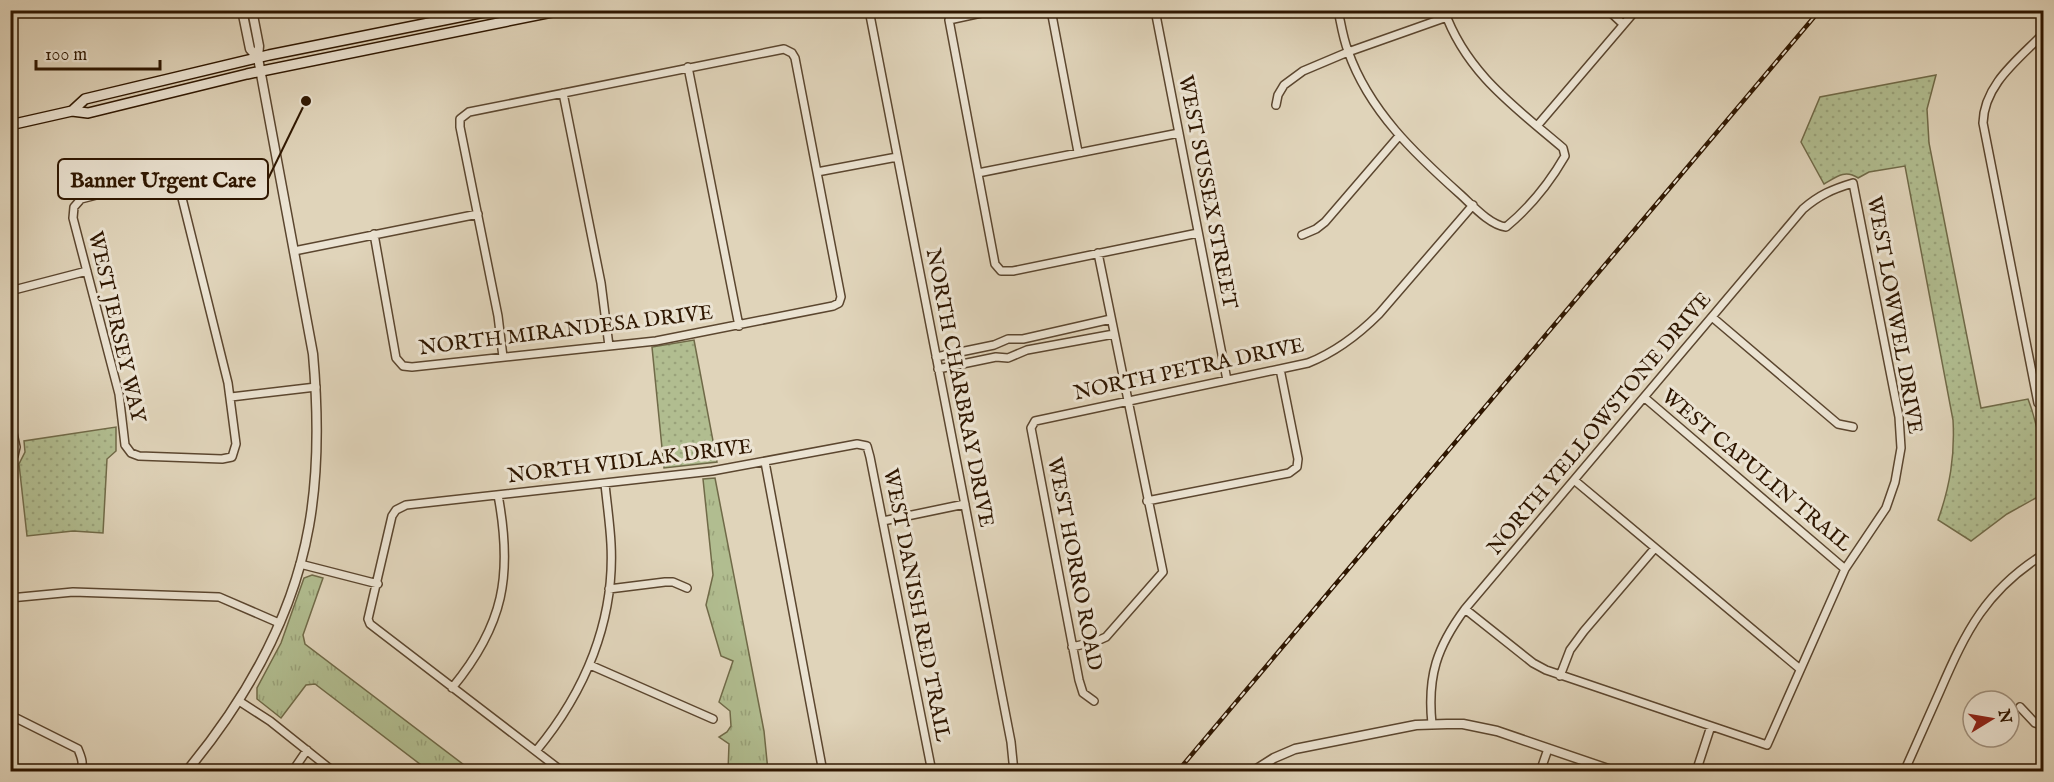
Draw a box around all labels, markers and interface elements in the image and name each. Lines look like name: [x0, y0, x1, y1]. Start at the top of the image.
scale bar: [36, 33, 160, 71]
text: 100 m: [45, 44, 87, 67]
street label: WEST SUSSEX STREET: [1171, 73, 1243, 312]
callout: Banner Urgent Care: [58, 159, 268, 199]
text: Banner Urgent Care: [70, 167, 256, 195]
street label: WEST LOWWEL DRIVE: [1860, 194, 1928, 436]
street label: WEST JERSEY WAY: [81, 229, 152, 427]
street label: NORTH CHARBRAY DRIVE: [919, 246, 999, 530]
street label: NORTH YELLOWSTONE DRIVE: [1482, 287, 1718, 561]
street label: NORTH MIRANDESA DRIVE: [417, 300, 715, 362]
street label: NORTH PETRA DRIVE: [1071, 332, 1307, 408]
street label: WEST CAPULIN TRAIL: [1655, 383, 1857, 559]
street label: NORTH VIDLAK DRIVE: [506, 434, 754, 490]
street label: WEST HORRO ROAD: [1040, 455, 1108, 673]
street label: WEST DANISH RED TRAIL: [876, 466, 956, 744]
north arrow: [1961, 689, 2021, 749]
text: N: [1992, 707, 2015, 725]

